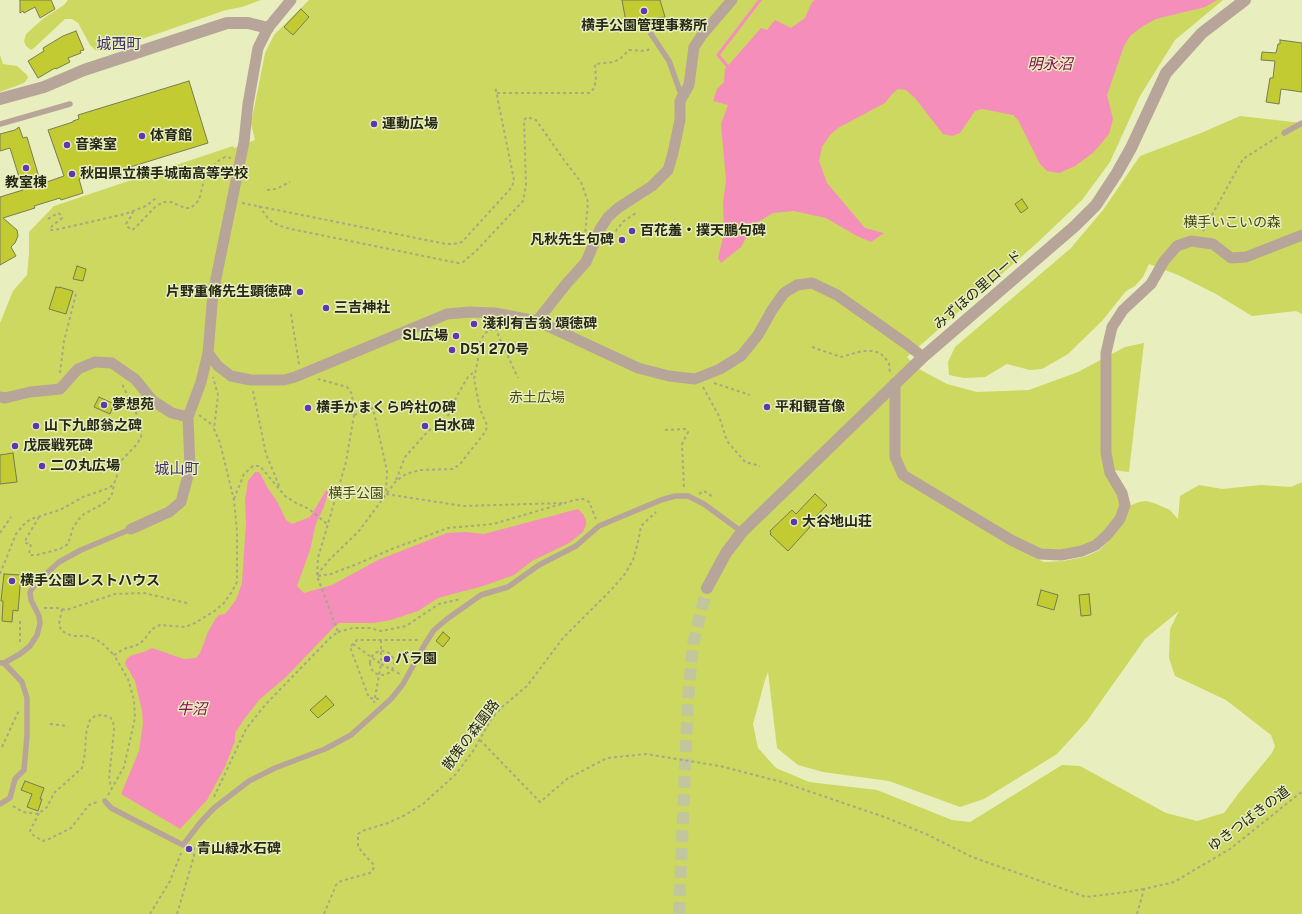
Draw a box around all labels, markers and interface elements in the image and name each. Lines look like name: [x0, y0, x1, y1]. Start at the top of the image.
marker: 横手公園管理事務所: [639, 6, 649, 16]
place label: 横手公園管理事務所: [581, 18, 707, 34]
district label: 城西町: [97, 35, 141, 53]
water label: 明永沼: [1028, 55, 1072, 73]
place label: 運動広場: [382, 116, 438, 132]
marker: 運動広場: [369, 119, 379, 129]
place label: 体育館: [150, 128, 192, 144]
marker: 体育館: [137, 131, 147, 141]
place label: 音楽室: [75, 137, 117, 153]
marker: 音楽室: [62, 140, 72, 150]
marker: 教室棟: [21, 163, 31, 173]
place label: 秋田県立横手城南高等学校: [80, 166, 248, 182]
marker: 秋田県立横手城南高等学校: [67, 169, 77, 179]
place label: 教室棟: [5, 175, 47, 191]
park label: 横手いこいの森: [1183, 215, 1281, 231]
place label: 百花羞・撲天鵬句碑: [640, 223, 766, 239]
marker: 百花羞・撲天鵬句碑: [627, 226, 637, 236]
place label: 凡秋先生句碑: [530, 232, 614, 248]
marker: 凡秋先生句碑: [617, 235, 627, 245]
street label: みずほの里ロード: [930, 247, 1026, 333]
place label: 片野重脩先生顕徳碑: [166, 284, 292, 300]
marker: 片野重脩先生顕徳碑: [295, 287, 305, 297]
place label: 三吉神社: [334, 300, 390, 316]
marker: 三吉神社: [321, 303, 331, 313]
place label: 淺利有吉翁 頌徳碑: [482, 316, 597, 332]
marker: 淺利有吉翁 頌徳碑: [469, 319, 479, 329]
place label: SL広場: [402, 328, 448, 344]
marker: SL広場: [451, 331, 461, 341]
place label: D51 270号: [460, 342, 529, 358]
marker: D51 270号: [447, 345, 457, 355]
park label: 赤土広場: [509, 390, 565, 406]
place label: 夢想苑: [112, 397, 154, 413]
place label: 平和観音像: [775, 399, 845, 415]
marker: 夢想苑: [99, 400, 109, 410]
place label: 横手かまくら吟社の碑: [316, 400, 456, 416]
marker: 平和観音像: [762, 402, 772, 412]
marker: 横手かまくら吟社の碑: [303, 403, 313, 413]
place label: 山下九郎翁之碑: [44, 418, 142, 434]
place label: 白水碑: [433, 418, 475, 434]
marker: 山下九郎翁之碑: [31, 421, 41, 431]
marker: 白水碑: [420, 421, 430, 431]
place label: 戊辰戦死碑: [23, 438, 93, 454]
marker: 戊辰戦死碑: [10, 441, 20, 451]
place label: 二の丸広場: [50, 458, 120, 474]
district label: 城山町: [155, 460, 199, 478]
marker: 二の丸広場: [37, 461, 47, 471]
park label: 横手公園: [328, 486, 384, 502]
place label: 大谷地山荘: [802, 514, 872, 530]
marker: 大谷地山荘: [789, 517, 799, 527]
place label: 横手公園レストハウス: [20, 573, 160, 589]
marker: 横手公園レストハウス: [7, 576, 17, 586]
place label: バラ園: [395, 651, 437, 667]
marker: バラ園: [382, 654, 392, 664]
street label: 散策の森園路: [439, 696, 503, 774]
water label: 牛沼: [177, 700, 207, 718]
street label: ゆきつばきの道: [1205, 783, 1293, 855]
place label: 青山緑水石碑: [197, 841, 281, 857]
marker: 青山緑水石碑: [184, 844, 194, 854]

